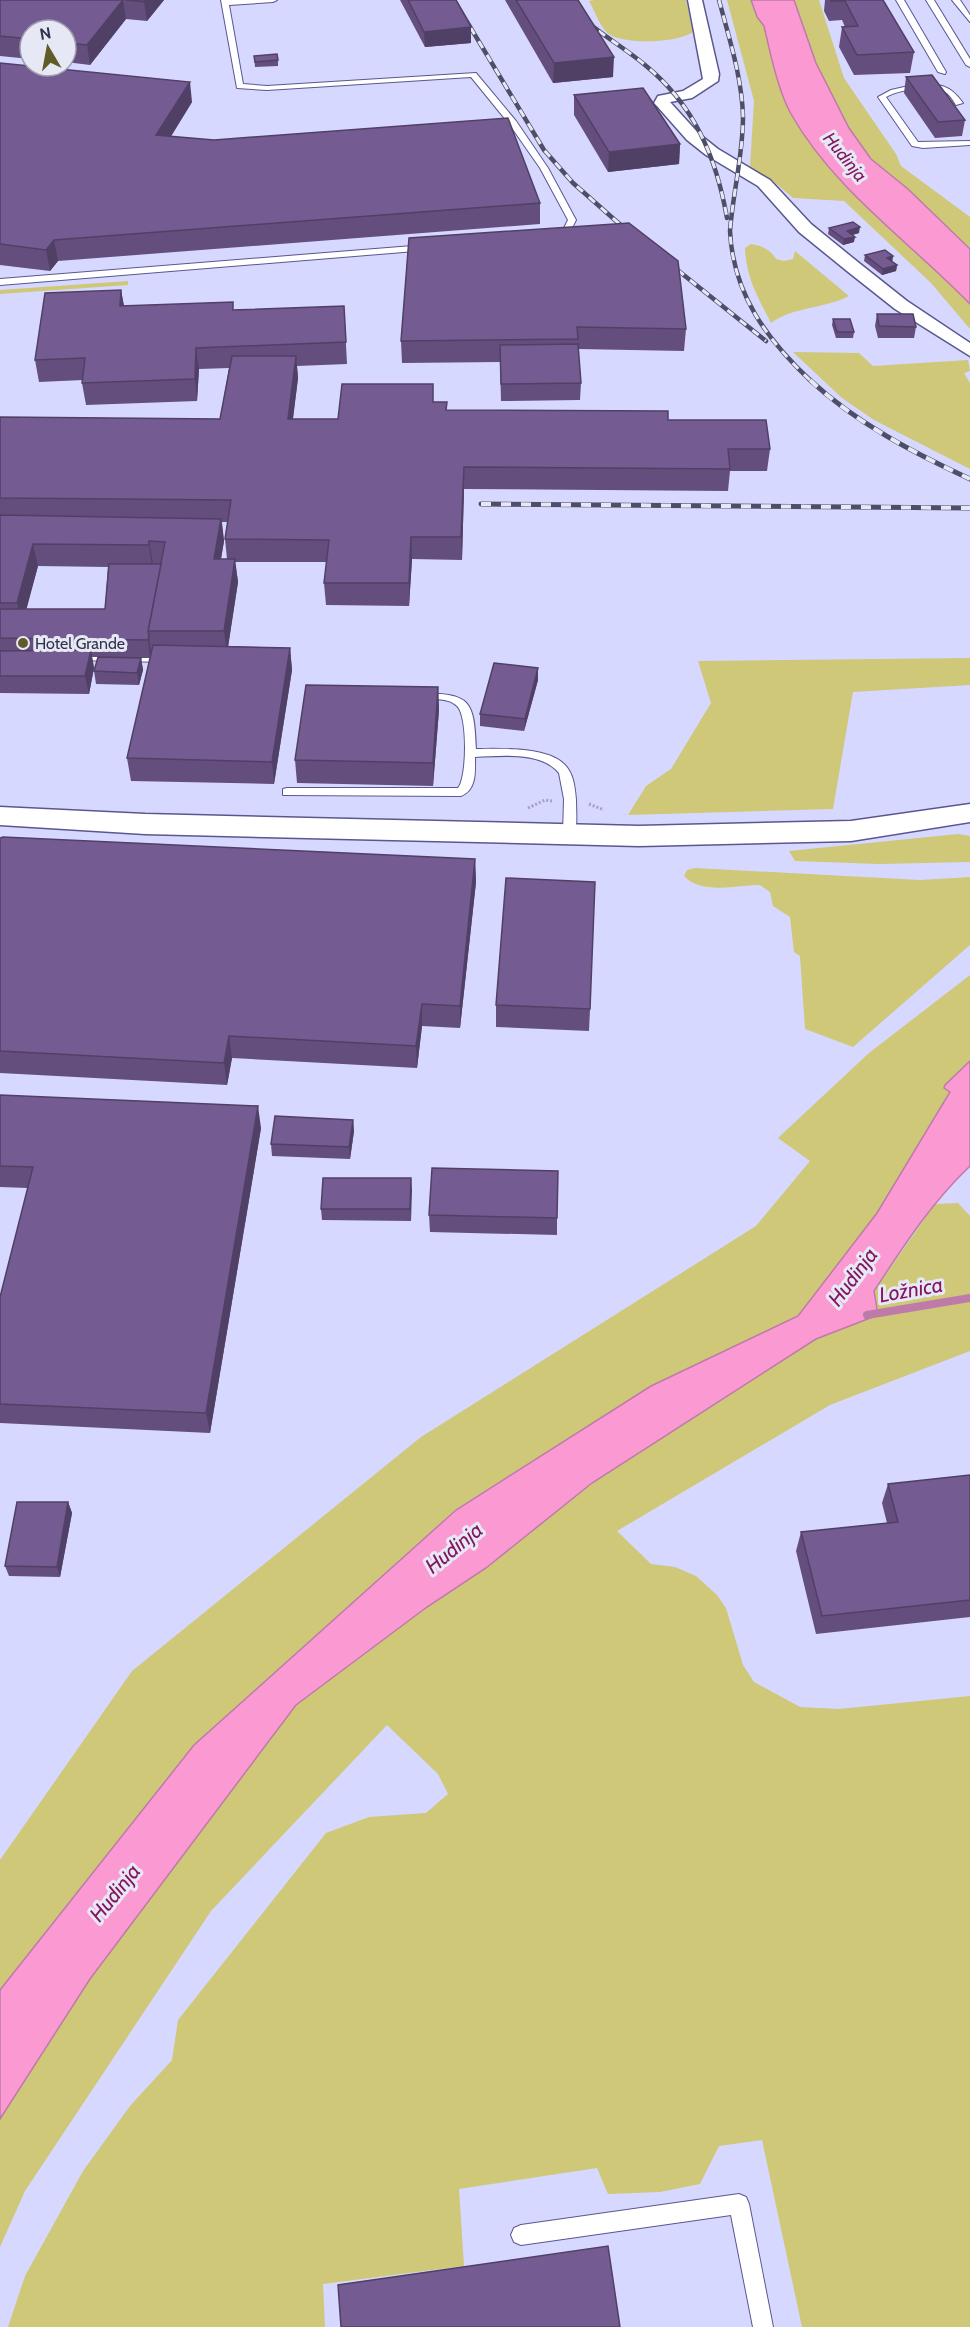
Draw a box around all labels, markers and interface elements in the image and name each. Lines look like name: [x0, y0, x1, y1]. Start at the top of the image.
north arrow: [18, 18, 78, 78]
text: N: [38, 23, 53, 44]
water label: Hudinja: [818, 128, 872, 186]
place label: Hotel Grande: [35, 634, 125, 653]
marker: Hotel Grande: [16, 636, 30, 650]
water label: Hudinja: [823, 1243, 883, 1311]
water label: Ložnica: [877, 1272, 945, 1307]
water label: Hudinja: [420, 1517, 488, 1579]
water label: Hudinja: [84, 1859, 146, 1927]

